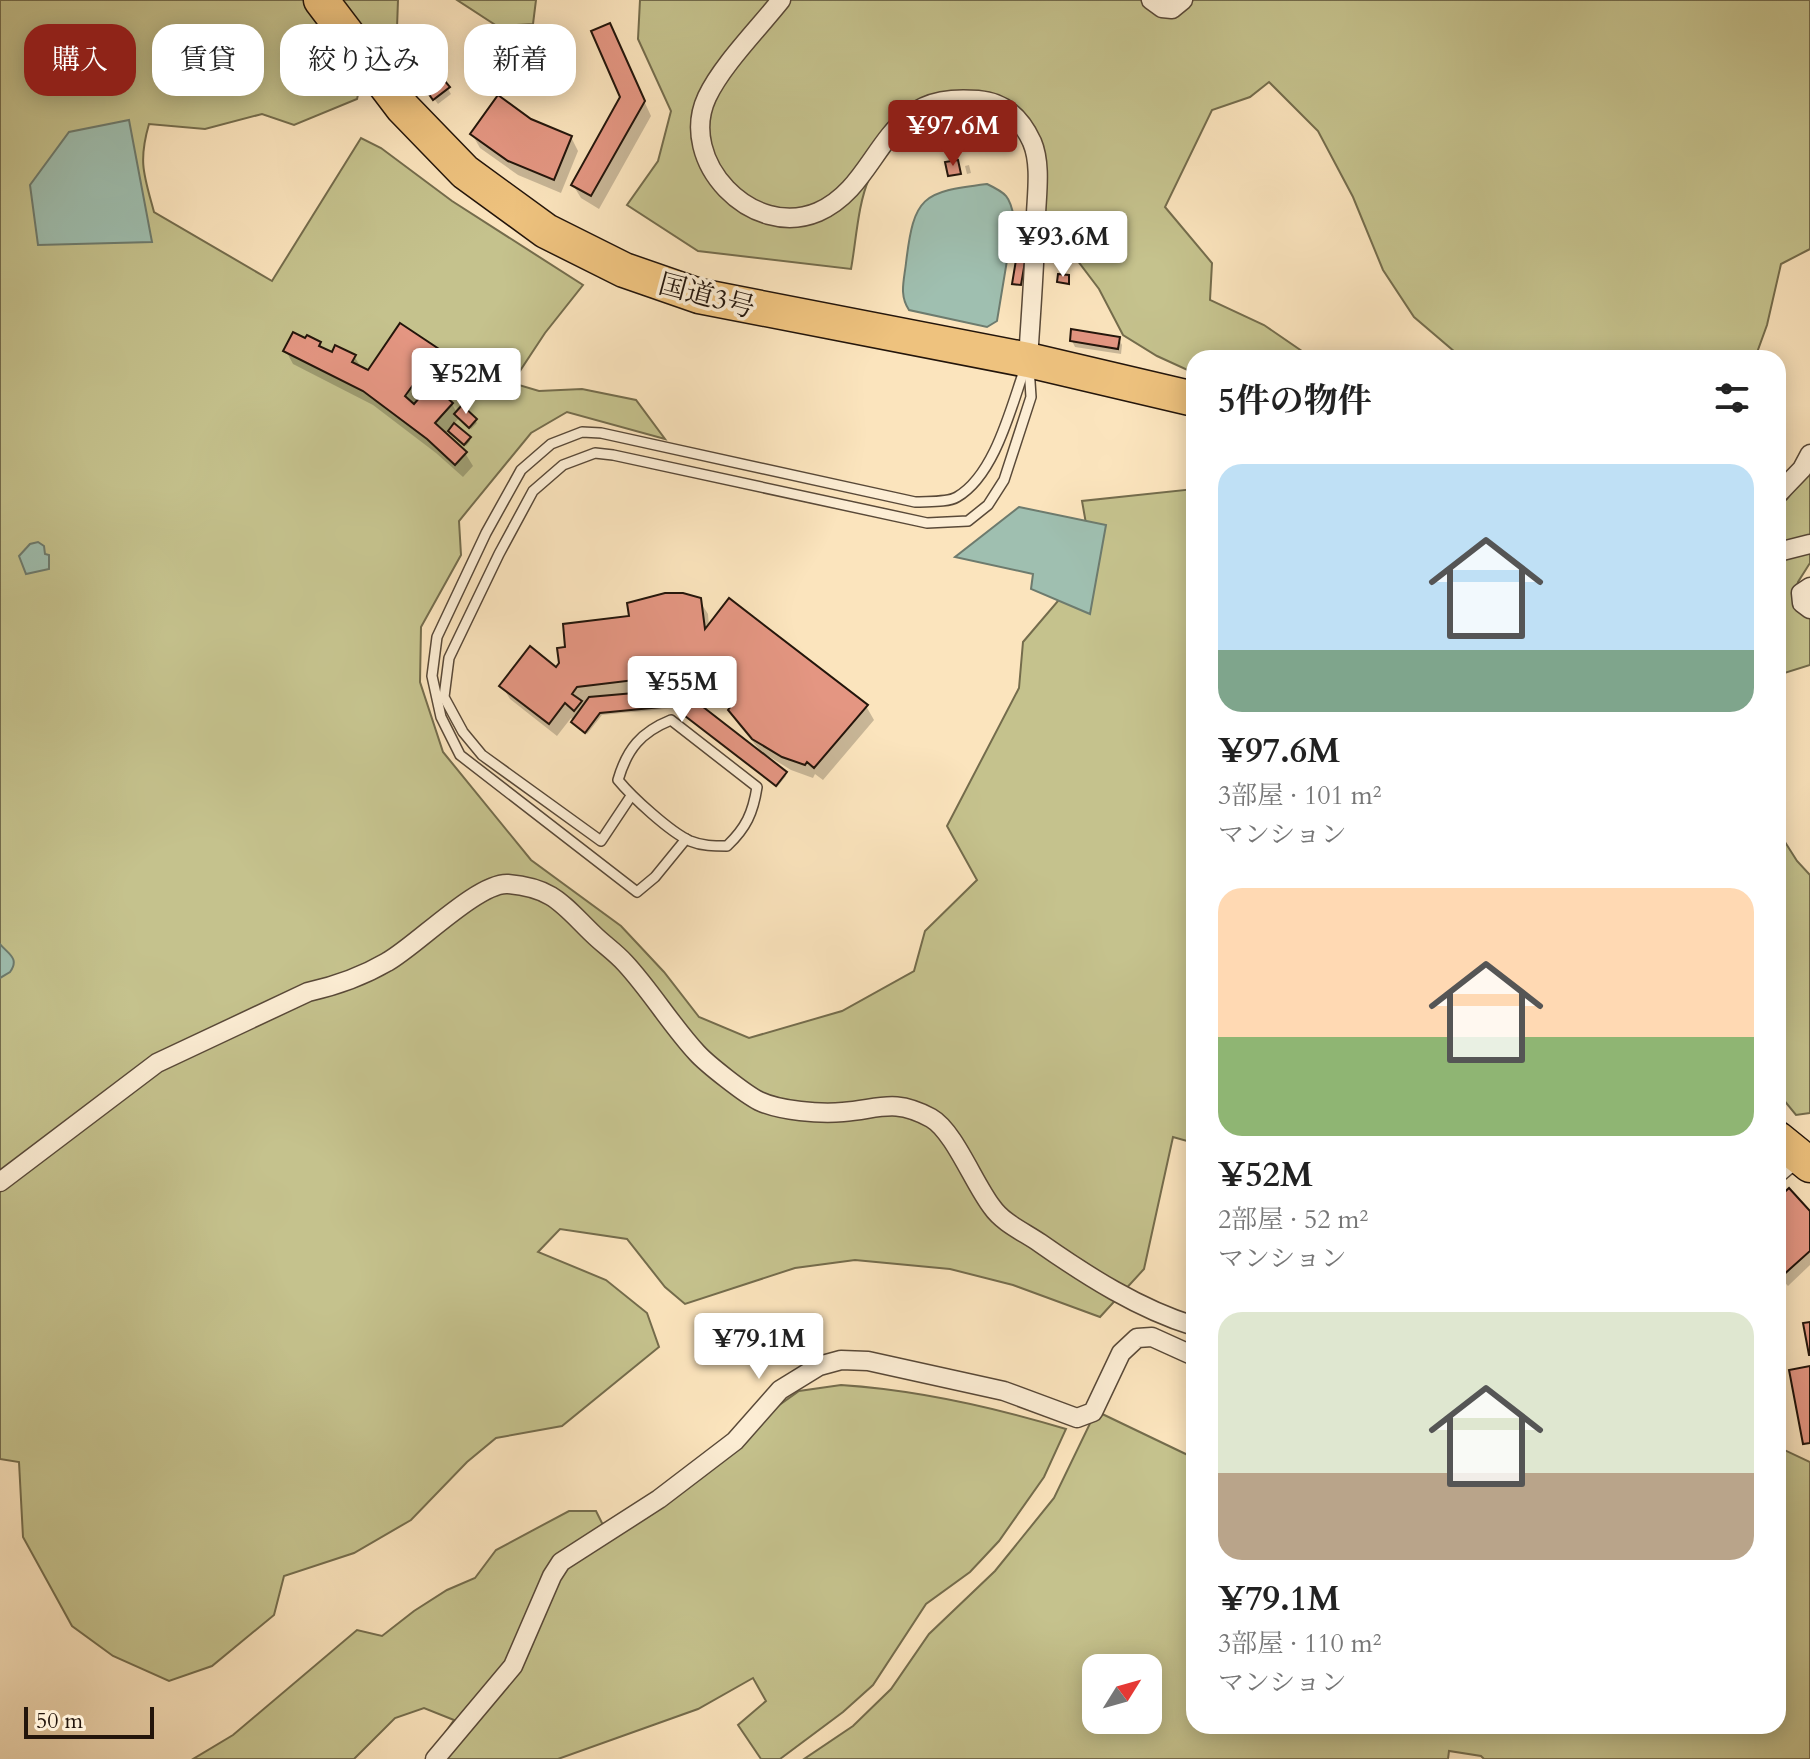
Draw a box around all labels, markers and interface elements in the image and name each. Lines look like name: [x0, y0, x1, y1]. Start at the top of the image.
chip: 購入: [24, 24, 136, 96]
chip: 賃貸: [152, 24, 264, 96]
chip: 絞り込み: [280, 24, 448, 96]
chip: 新着: [464, 24, 576, 96]
pin: ¥97.6M: [888, 100, 1018, 168]
text: ¥97.6M: [906, 108, 1000, 143]
pin: ¥93.6M: [998, 211, 1128, 279]
text: ¥93.6M: [1016, 219, 1110, 254]
street label: 国道3号: [654, 265, 759, 327]
pin: ¥52M: [419, 348, 513, 416]
text: ¥52M: [430, 356, 502, 391]
icon: filters: [1710, 376, 1754, 420]
text: 5件の物件: [1218, 378, 1371, 424]
icon: home: [1414, 516, 1558, 660]
pin: ¥55M: [635, 656, 729, 724]
text: ¥55M: [646, 664, 718, 699]
text: ¥97.6M: [1218, 728, 1340, 774]
text: 3部屋 · 101 m²: [1218, 778, 1382, 813]
text: マンション: [1218, 817, 1347, 852]
icon: home: [1414, 940, 1558, 1084]
text: ¥52M: [1218, 1152, 1313, 1198]
text: 2部屋 · 52 m²: [1218, 1202, 1368, 1237]
text: マンション: [1218, 1241, 1347, 1276]
pin: ¥79.1M: [694, 1313, 824, 1381]
text: ¥79.1M: [712, 1321, 806, 1356]
icon: home: [1414, 1364, 1558, 1508]
text: ¥79.1M: [1218, 1576, 1340, 1622]
text: 3部屋 · 110 m²: [1218, 1626, 1382, 1661]
north arrow: [1082, 1654, 1162, 1734]
map controls: [1082, 1654, 1162, 1734]
text: マンション: [1218, 1665, 1347, 1700]
scale bar: [24, 1703, 154, 1739]
text: 50 m: [36, 1706, 83, 1736]

